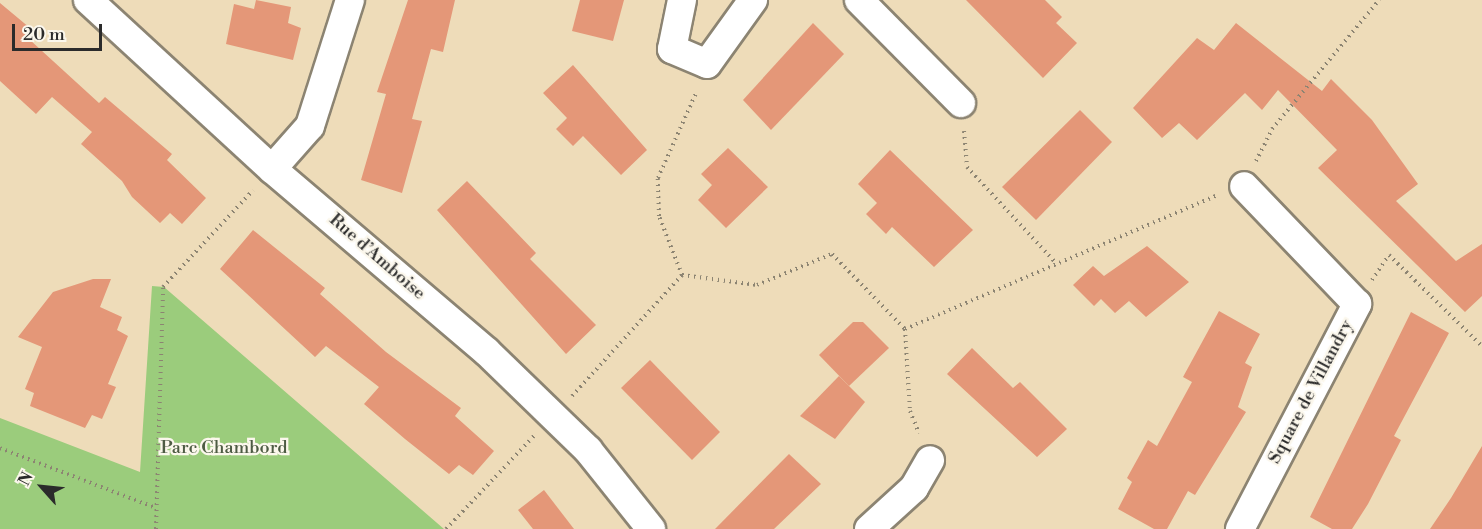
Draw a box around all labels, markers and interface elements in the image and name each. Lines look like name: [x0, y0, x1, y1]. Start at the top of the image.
scale bar: [15, 12, 105, 50]
text: 20 m: [23, 23, 65, 46]
street label: Rue d’Amboise: [324, 209, 430, 305]
street label: Square de Villandry: [1264, 316, 1358, 468]
park label: Parc Chambord: [160, 437, 288, 459]
north arrow: [12, 457, 72, 517]
text: N: [14, 469, 38, 489]

